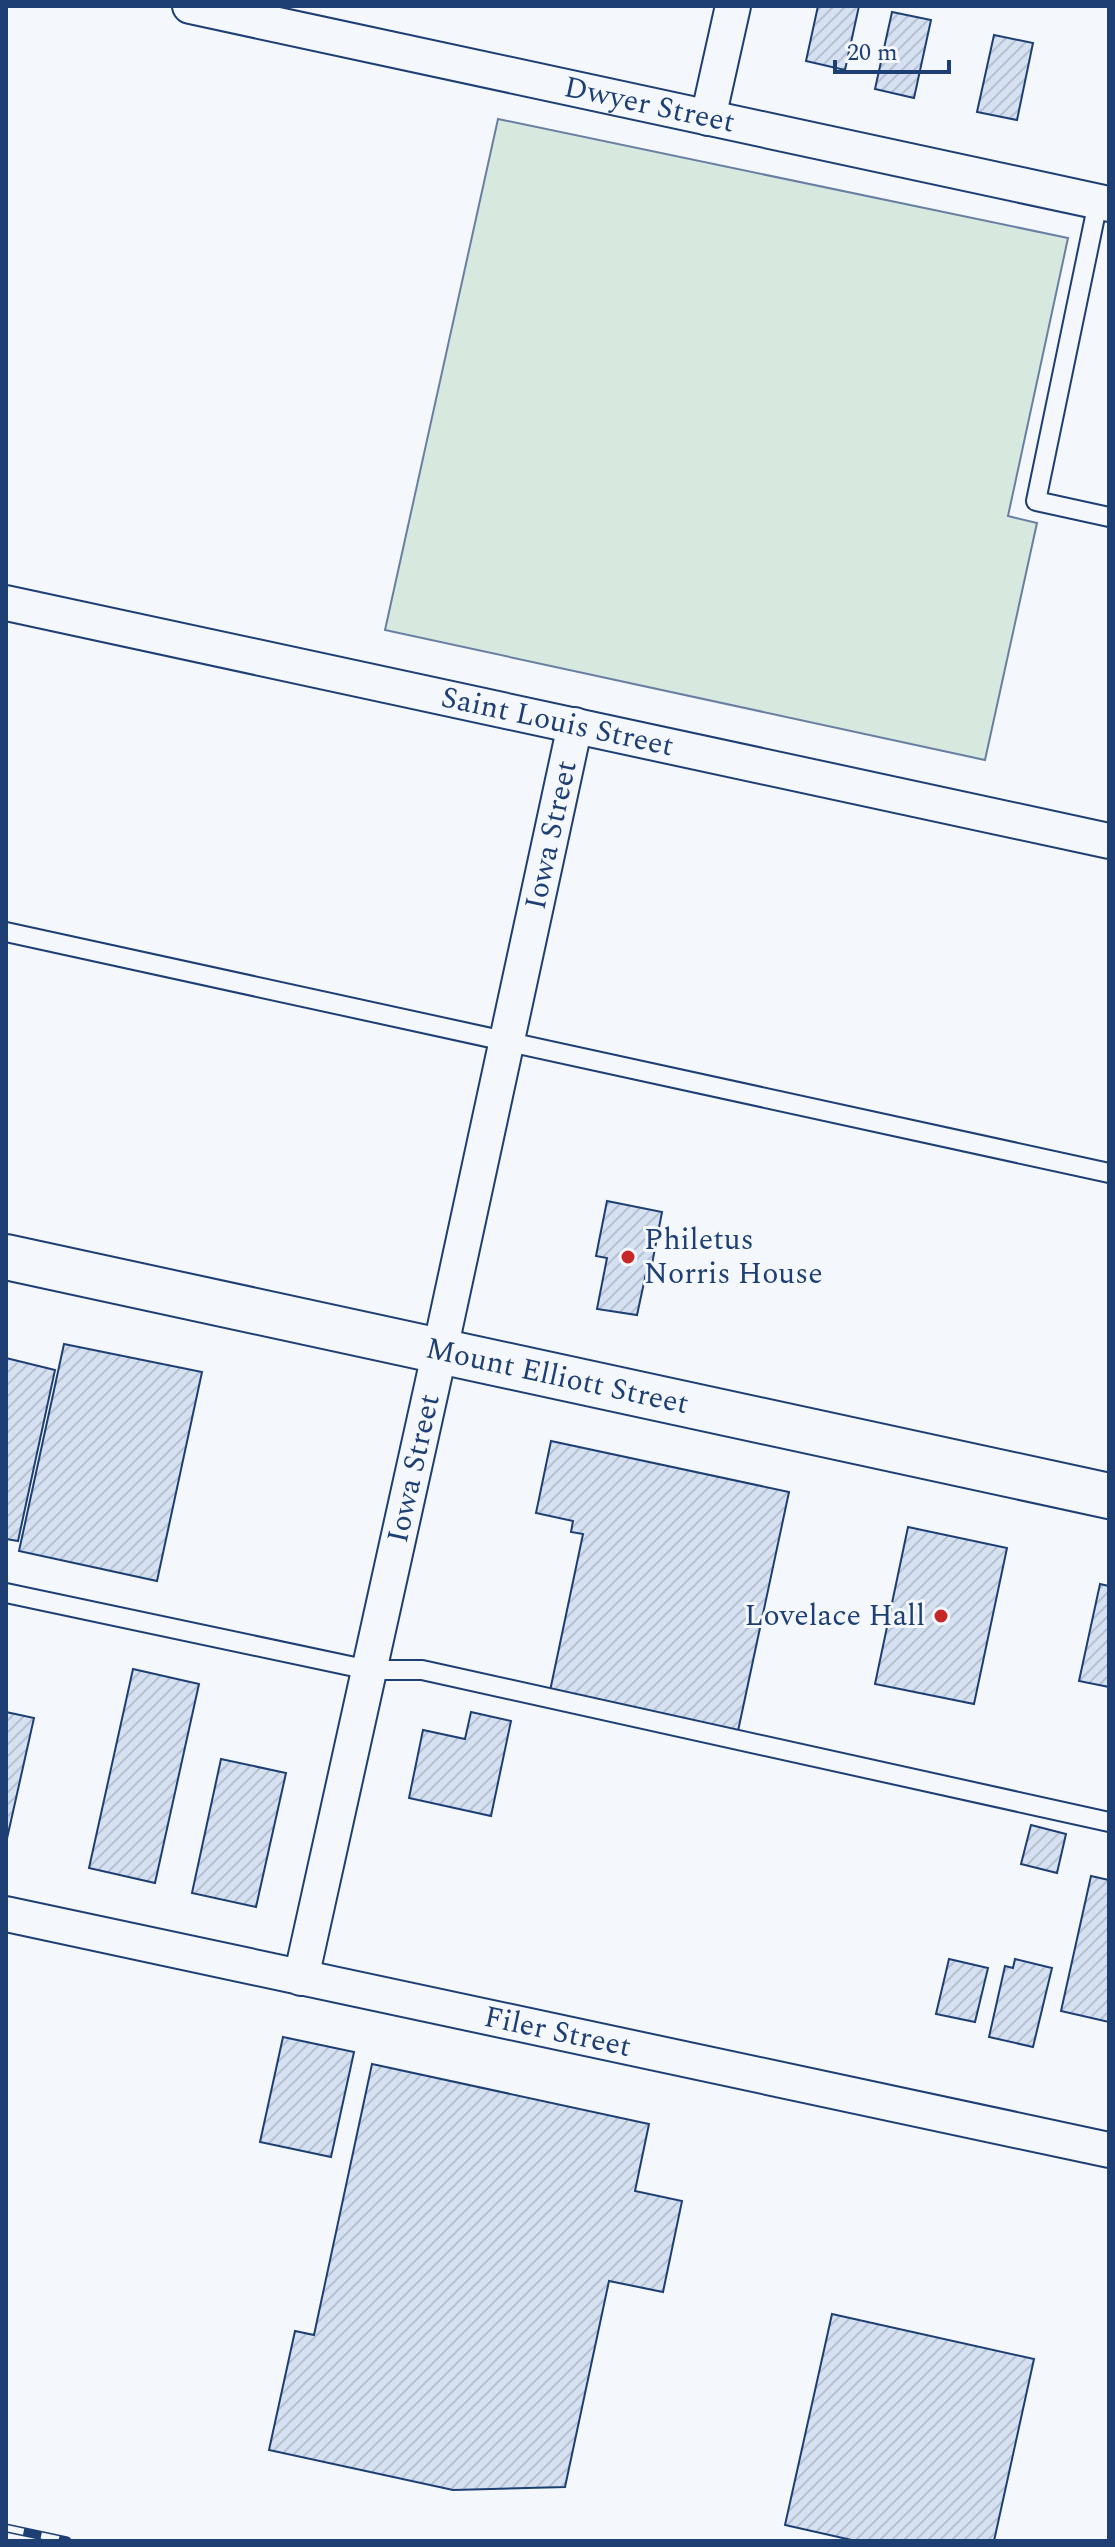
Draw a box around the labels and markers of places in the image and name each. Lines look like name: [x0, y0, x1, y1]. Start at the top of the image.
place label: Philetus Norris House: [644, 1217, 823, 1297]
marker: Philetus Norris House: [619, 1248, 637, 1266]
place label: Lovelace Hall: [745, 1593, 925, 1639]
marker: Lovelace Hall: [932, 1607, 950, 1625]

